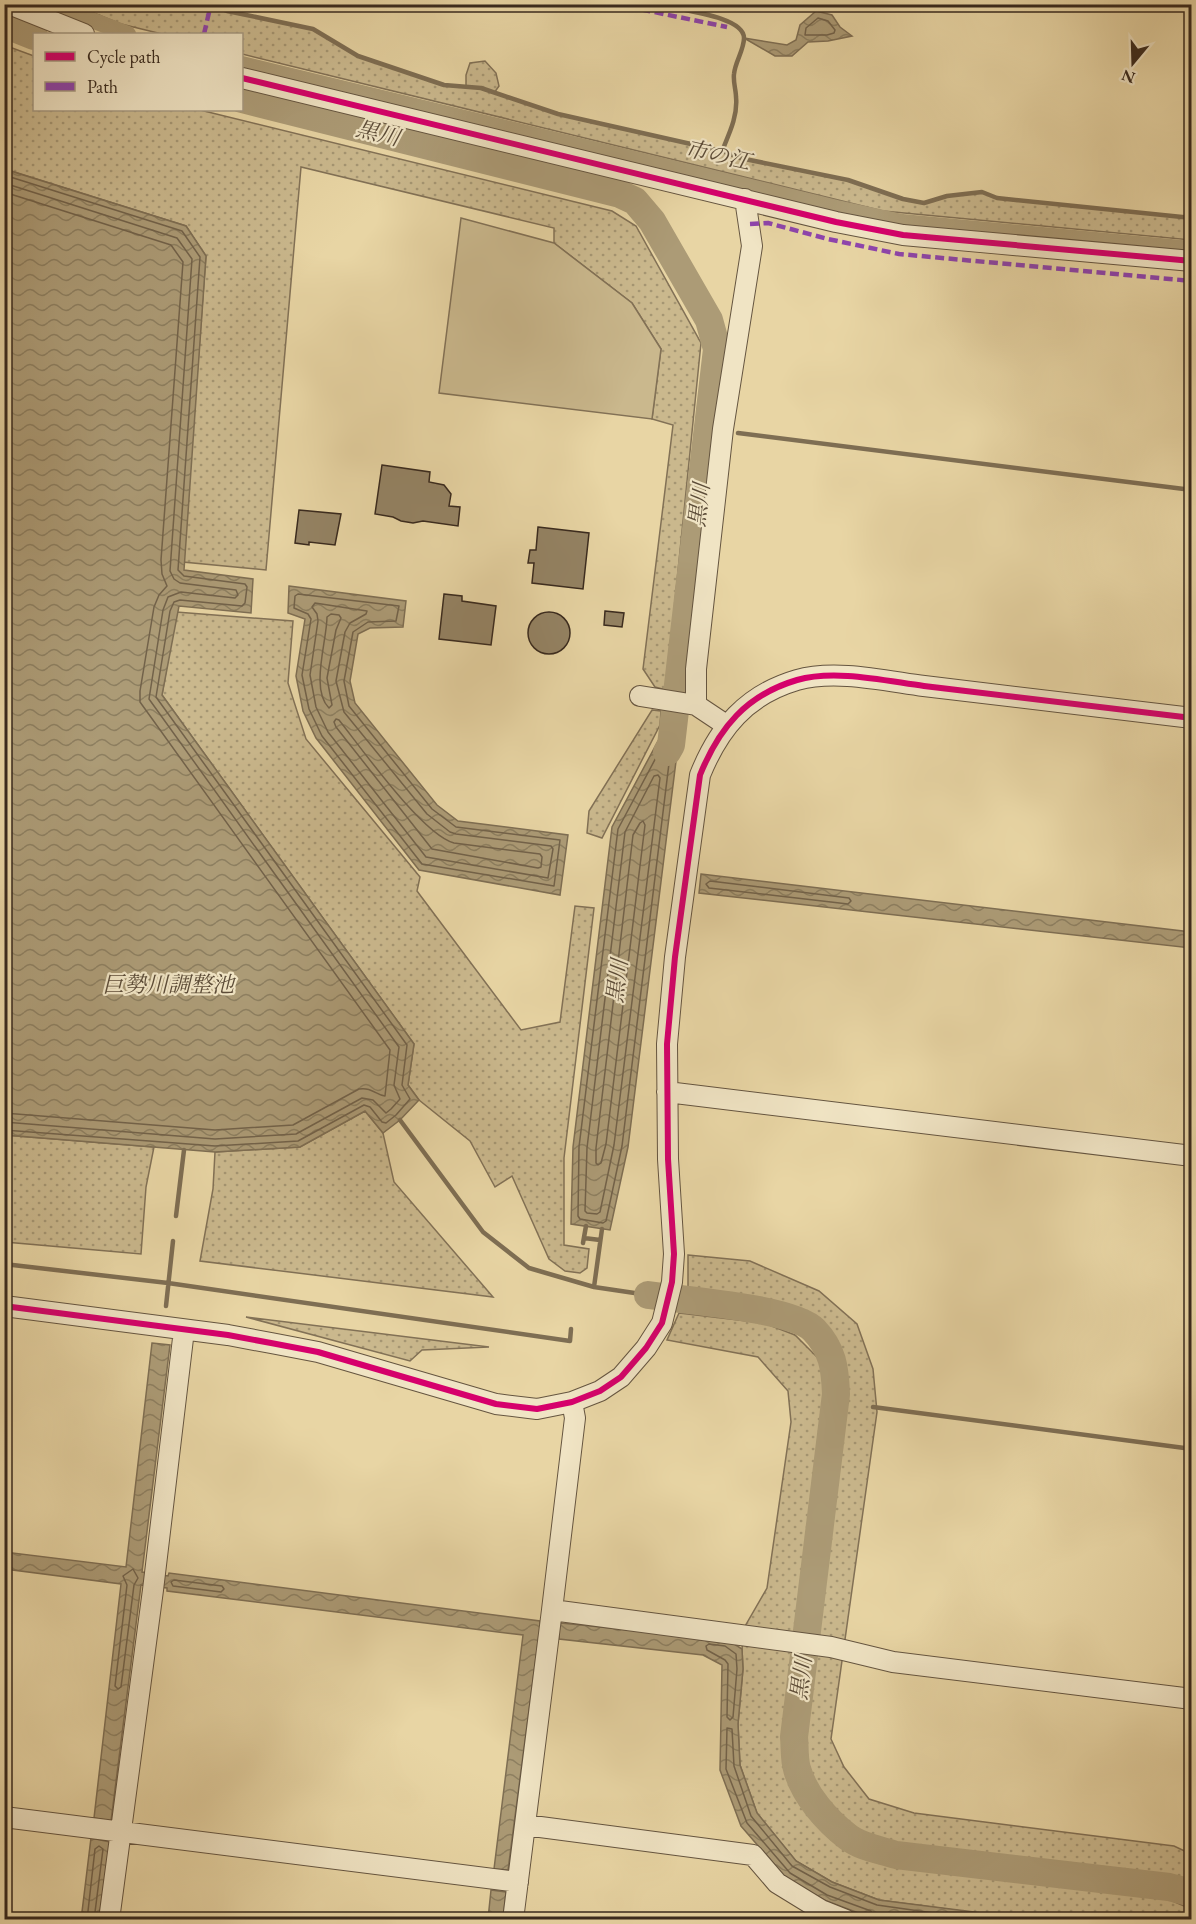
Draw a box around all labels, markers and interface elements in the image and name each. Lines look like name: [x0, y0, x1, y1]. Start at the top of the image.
legend: [33, 33, 243, 111]
north arrow: [1103, 33, 1163, 93]
text: Cycle path: [87, 45, 161, 68]
text: N: [1119, 65, 1138, 89]
text: Path: [87, 75, 118, 98]
water label: 黒川: [353, 114, 405, 153]
water label: 市の江: [683, 133, 756, 177]
water label: 黒川: [682, 479, 716, 529]
water label: 黒川: [600, 955, 634, 1005]
water label: 巨勢川調整池: [102, 970, 237, 999]
water label: 黒川: [784, 1652, 818, 1702]

